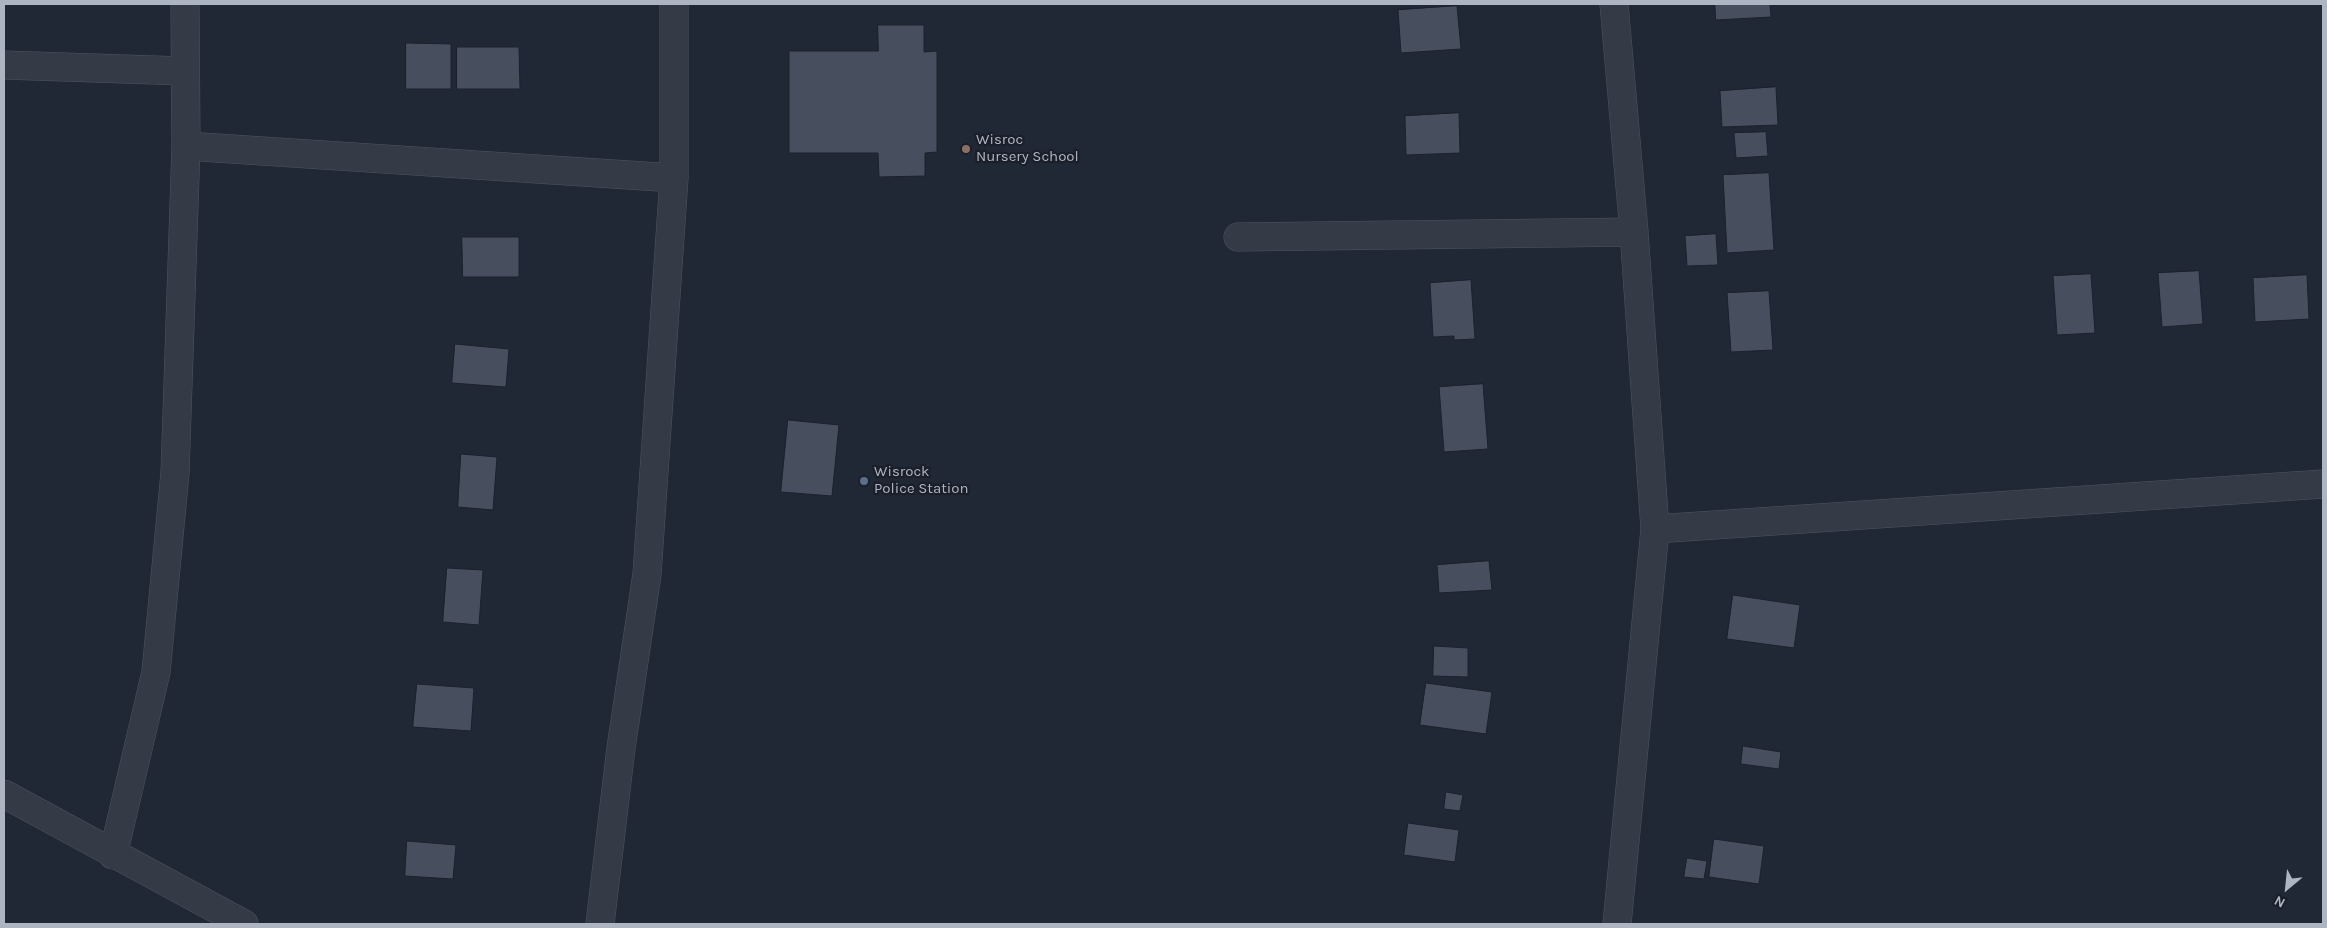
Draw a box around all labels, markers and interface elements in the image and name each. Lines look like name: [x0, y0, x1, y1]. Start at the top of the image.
place label: Wisroc Nursery School: [976, 131, 1079, 166]
marker: Wisroc Nursery School: [960, 143, 972, 155]
place label: Wisrock Police Station: [874, 463, 968, 498]
marker: Wisrock Police Station: [858, 475, 870, 487]
north arrow: [2262, 863, 2312, 913]
text: N: [2271, 892, 2288, 912]

